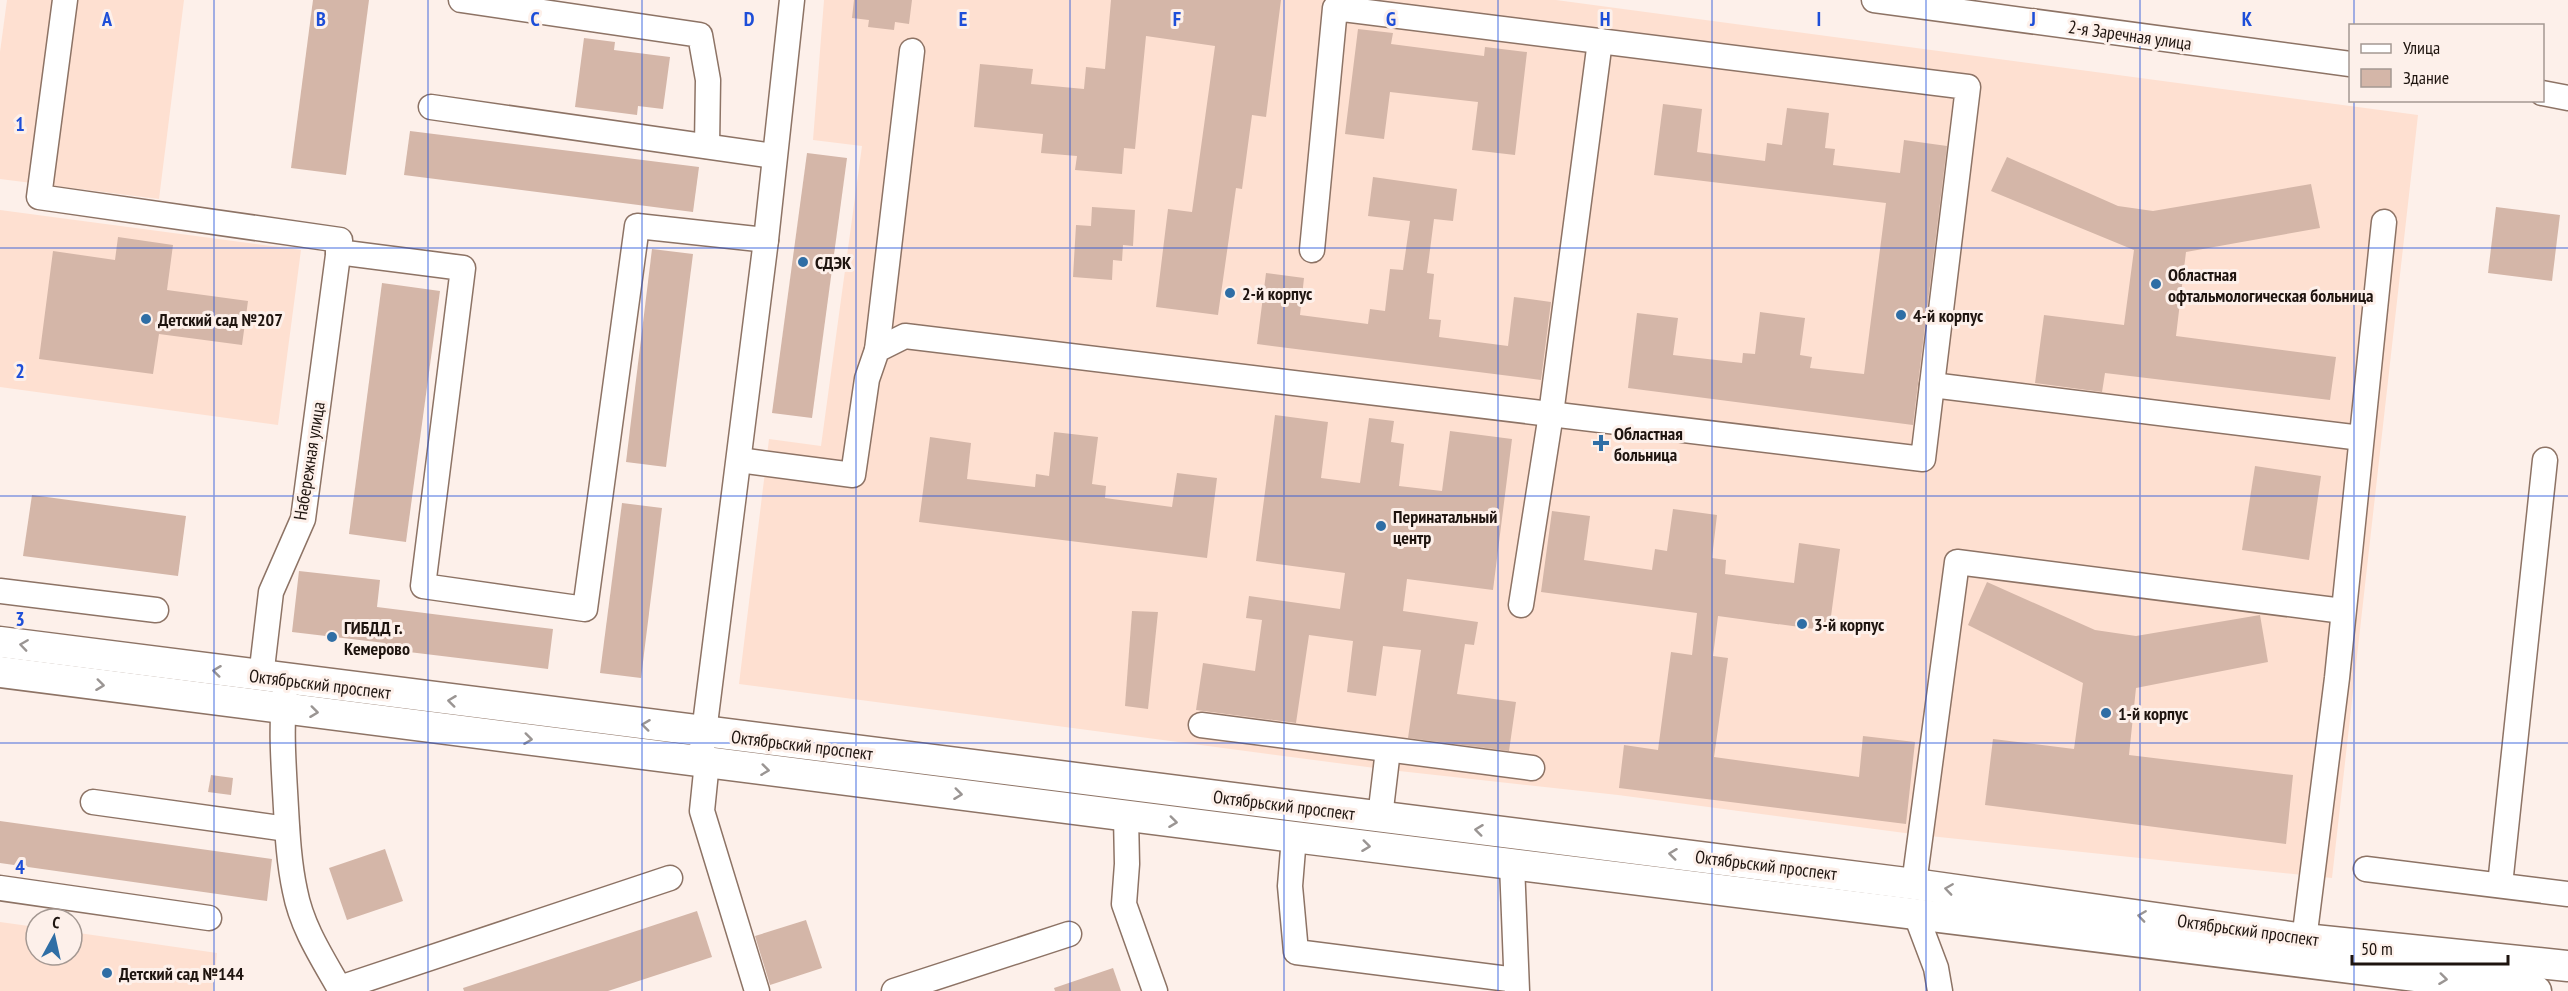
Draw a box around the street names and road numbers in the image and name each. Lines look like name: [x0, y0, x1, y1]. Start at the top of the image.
street label: 2-я Заречная улица: [2067, 15, 2193, 55]
street label: Набережная улица: [288, 400, 330, 522]
street label: Октябрьский проспект: [248, 664, 392, 704]
street label: Октябрьский проспект: [730, 725, 874, 765]
street label: Октябрьский проспект: [1212, 785, 1356, 825]
street label: Октябрьский проспект: [1694, 845, 1838, 885]
street label: Октябрьский проспект: [2176, 909, 2320, 951]

